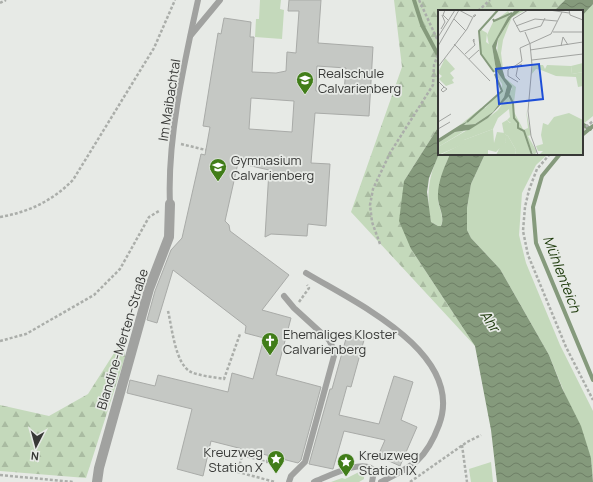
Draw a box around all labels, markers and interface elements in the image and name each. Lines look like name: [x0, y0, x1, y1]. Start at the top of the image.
inset map: [438, 10, 583, 155]
street label: Im Maibachtal: [154, 58, 184, 142]
place label: Realschule Calvarienberg: [318, 64, 401, 97]
school or university icon: Realschule Calvarienberg: [295, 70, 315, 95]
place label: Gymnasium Calvarienberg: [231, 151, 314, 184]
school or university icon: Gymnasium Calvarienberg: [208, 157, 228, 182]
water label: Mühlenteich: [539, 233, 586, 316]
street label: Blandine-Merten-Straße: [92, 266, 152, 412]
water label: Ahr: [476, 306, 506, 337]
place label: Ehemaliges Kloster Calvarienberg: [283, 325, 397, 358]
church icon: Ehemaliges Kloster Calvarienberg: [260, 331, 280, 356]
north arrow: [16, 426, 56, 466]
place label: Kreuzweg Station X: [204, 443, 263, 476]
place label: Kreuzweg Station IX: [359, 446, 419, 479]
text: N: [30, 449, 40, 464]
place icon: Kreuzweg Station X: [266, 449, 286, 474]
place icon: Kreuzweg Station IX: [336, 452, 356, 477]

